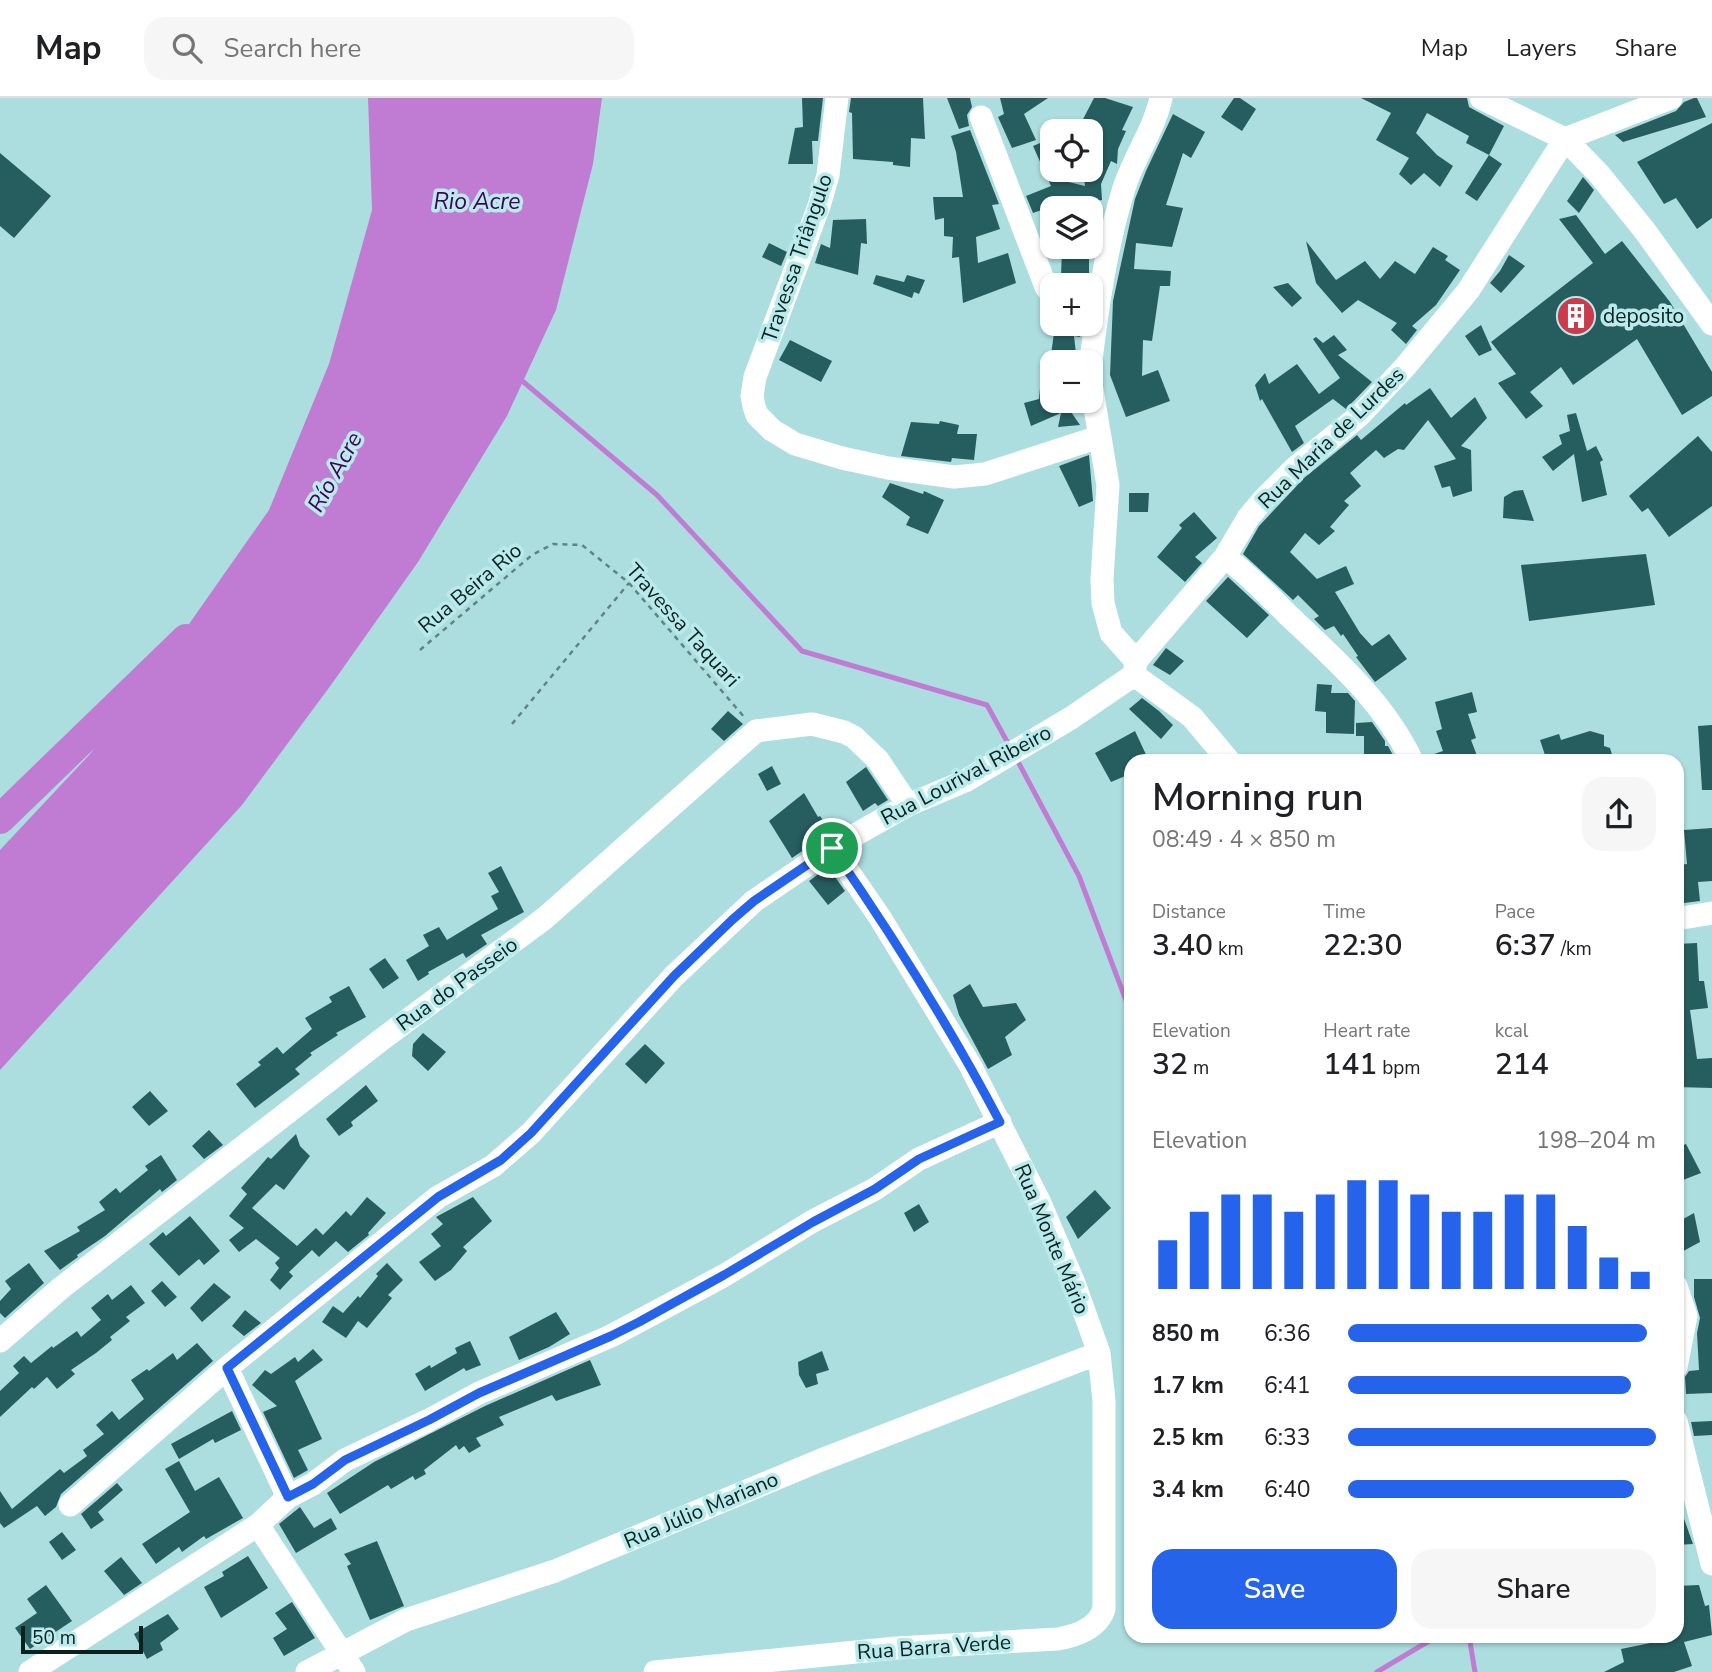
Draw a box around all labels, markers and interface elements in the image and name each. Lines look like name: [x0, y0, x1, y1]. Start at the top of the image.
search box: [144, 17, 634, 80]
text: Map: [35, 26, 102, 71]
icon: search: [168, 29, 206, 67]
text: Search here: [224, 31, 361, 66]
text: Map: [1421, 32, 1468, 64]
text: Layers: [1506, 32, 1577, 64]
text: Share: [1615, 32, 1677, 64]
map controls: [1040, 119, 1103, 413]
button: locate: [1040, 119, 1103, 182]
street label: Travessa Triângulo: [755, 170, 839, 346]
water label: Rio Acre: [433, 186, 521, 217]
button: layers: [1040, 196, 1103, 259]
button: +: [1040, 273, 1103, 336]
building icon: deposito: [1555, 295, 1597, 337]
place label: deposito: [1603, 302, 1684, 330]
button: −: [1040, 350, 1103, 413]
street label: Rua Maria de Lurdes: [1252, 361, 1410, 515]
water label: Río Acre: [300, 426, 370, 518]
street label: Rua Beira Rio: [412, 536, 528, 640]
street label: Travessa Taquari: [620, 557, 746, 693]
street label: Rua Lourival Ribeiro: [876, 718, 1056, 832]
text: Morning run: [1152, 772, 1364, 823]
button: share: [1582, 777, 1656, 851]
pin: [802, 818, 862, 878]
text: 08:49 · 4 × 850 m: [1152, 824, 1336, 855]
icon: arrive: [813, 829, 851, 867]
text: Distance: [1152, 899, 1226, 925]
text: Time: [1323, 899, 1366, 925]
text: Pace: [1495, 899, 1535, 925]
text: 3.40: [1152, 925, 1213, 966]
text: 22:30: [1323, 925, 1402, 966]
text: 6:37: [1495, 925, 1556, 966]
street label: Rua do Passeio: [391, 930, 523, 1038]
text: km: [1213, 936, 1244, 962]
text: /km: [1556, 936, 1592, 962]
text: Elevation: [1152, 1018, 1231, 1044]
text: Heart rate: [1323, 1018, 1410, 1044]
text: kcal: [1495, 1018, 1528, 1044]
text: 32: [1152, 1044, 1188, 1085]
text: 141: [1323, 1044, 1377, 1085]
text: 214: [1495, 1044, 1549, 1085]
text: m: [1188, 1055, 1209, 1081]
text: bpm: [1377, 1055, 1421, 1081]
text: Elevation: [1152, 1125, 1247, 1156]
text: 198–204 m: [1536, 1125, 1656, 1156]
street label: Rua Monte Mário: [1008, 1159, 1096, 1319]
text: 850 m: [1152, 1318, 1220, 1349]
text: 6:36: [1264, 1318, 1311, 1349]
text: 1.7 km: [1152, 1370, 1224, 1401]
text: 6:41: [1264, 1370, 1311, 1401]
text: 2.5 km: [1152, 1422, 1224, 1453]
text: 6:33: [1264, 1422, 1311, 1453]
street label: Rua Júlio Mariano: [619, 1465, 783, 1555]
text: 3.4 km: [1152, 1474, 1224, 1505]
text: 6:40: [1264, 1474, 1311, 1505]
button: Save: [1152, 1549, 1397, 1629]
button: Share: [1411, 1549, 1656, 1629]
scale bar: [21, 1623, 144, 1655]
text: 50 m: [32, 1625, 76, 1651]
street label: Rua Barra Verde: [856, 1628, 1012, 1666]

